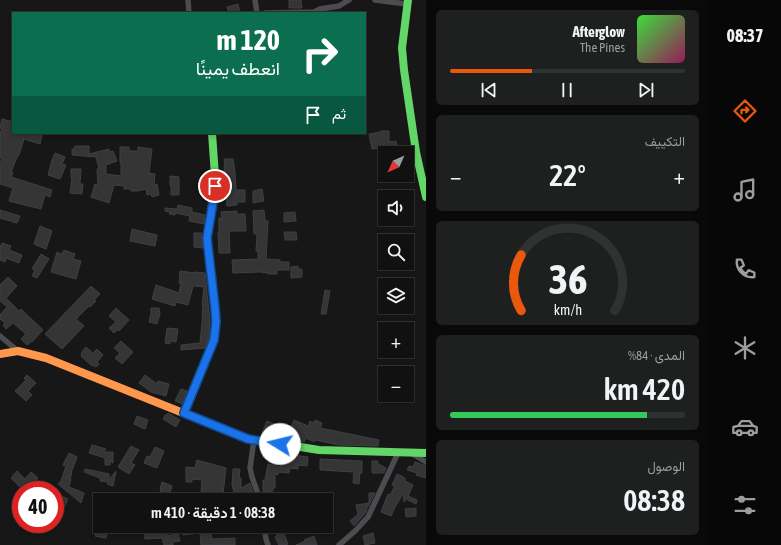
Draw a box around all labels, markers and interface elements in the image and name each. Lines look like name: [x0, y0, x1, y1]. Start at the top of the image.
text: Afterglow: [572, 23, 625, 40]
text: 120 m: [217, 24, 280, 56]
text: 08:37: [726, 25, 764, 46]
icon: right: [294, 28, 346, 80]
text: The Pines: [580, 40, 625, 55]
text: انعطف يمينًا: [196, 58, 280, 79]
icon: previous: [478, 79, 500, 101]
icon: pause: [556, 79, 578, 101]
icon: next: [635, 79, 657, 101]
icon: directions: [731, 97, 759, 125]
icon: arrive: [302, 104, 324, 126]
text: ثم: [332, 105, 346, 122]
text: التكييف: [645, 134, 685, 149]
north arrow: [378, 146, 414, 182]
map controls: [378, 146, 414, 402]
text: 22°: [549, 158, 586, 192]
text: −: [450, 163, 461, 189]
text: +: [674, 163, 685, 189]
pin: [198, 169, 232, 203]
icon: arrive: [204, 175, 226, 197]
icon: music: [731, 176, 759, 204]
button: sound: [378, 190, 414, 226]
button: search: [378, 234, 414, 270]
text: 36: [548, 254, 587, 302]
icon: phone: [731, 255, 759, 283]
button: layers: [378, 278, 414, 314]
text: km/h: [553, 301, 582, 317]
button: +: [378, 322, 414, 358]
icon: climate: [731, 334, 759, 362]
text: المدى · 84%: [628, 348, 685, 363]
button: −: [378, 366, 414, 402]
text: 420 km: [604, 372, 685, 406]
icon: car: [731, 413, 759, 441]
position arrow: [259, 423, 301, 465]
text: الوصول: [647, 459, 685, 474]
speed limit sign: 40: [12, 481, 64, 533]
text: 08:38: [623, 483, 685, 517]
icon: filters: [731, 491, 759, 519]
text: 08:38 · 1 دقيقة · 410 m: [151, 504, 275, 521]

